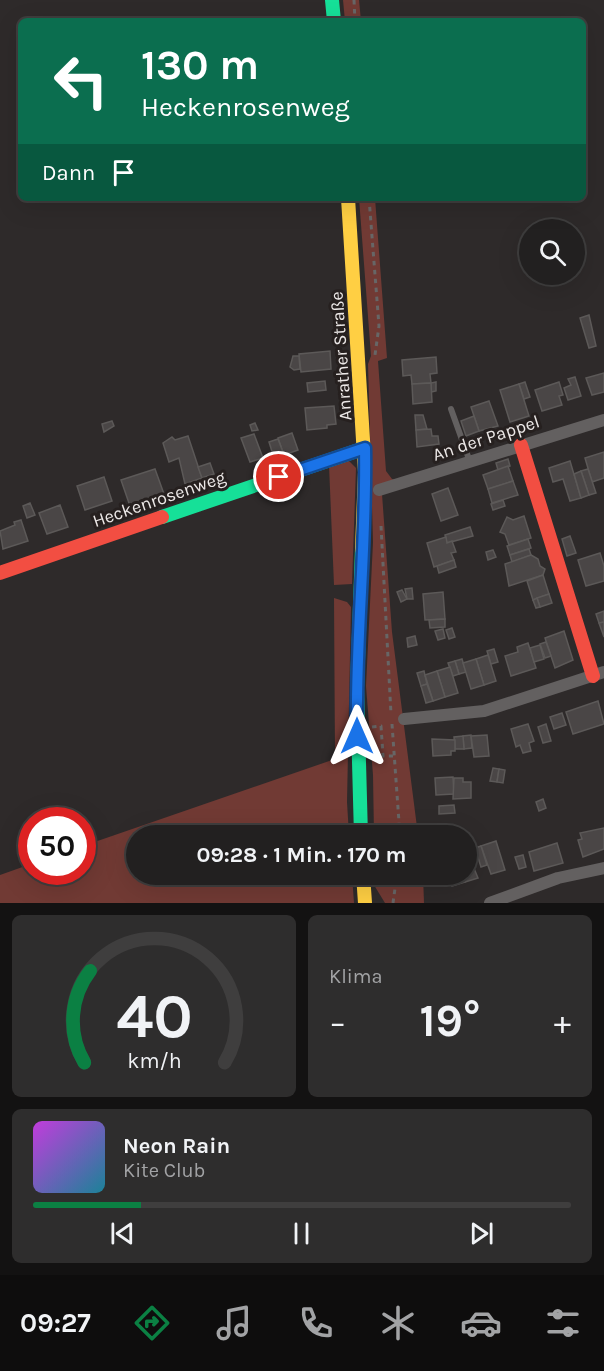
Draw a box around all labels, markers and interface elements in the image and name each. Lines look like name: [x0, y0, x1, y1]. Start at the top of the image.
text: 130 m: [141, 40, 259, 90]
icon: left: [42, 42, 120, 120]
text: Heckenrosenweg: [141, 91, 350, 123]
icon: arrive: [107, 156, 140, 189]
text: Dann: [42, 160, 95, 186]
map controls: [519, 219, 585, 285]
button: search: [519, 219, 585, 285]
street label: Anrather Straße: [326, 291, 356, 421]
street label: An der Pappel: [430, 410, 542, 466]
pin: [253, 451, 304, 502]
icon: arrive: [262, 460, 295, 493]
street label: Heckenrosenweg: [90, 466, 228, 532]
position arrow: [325, 704, 389, 768]
speed limit sign: 50: [18, 807, 96, 885]
text: 09:28 · 1 Min. · 170 m: [197, 842, 406, 868]
text: Klima: [329, 965, 382, 988]
text: 40: [116, 980, 192, 1053]
text: 19°: [420, 995, 480, 1047]
text: −: [329, 1003, 346, 1041]
text: +: [554, 1003, 571, 1041]
text: km/h: [127, 1048, 181, 1073]
text: Neon Rain: [123, 1133, 230, 1159]
text: Kite Club: [123, 1159, 205, 1182]
icon: previous: [106, 1217, 139, 1250]
icon: pause: [285, 1217, 318, 1250]
icon: next: [465, 1217, 498, 1250]
icon: directions: [131, 1302, 173, 1344]
icon: music: [213, 1302, 255, 1344]
icon: phone: [295, 1302, 337, 1344]
icon: climate: [377, 1302, 419, 1344]
icon: car: [460, 1302, 502, 1344]
icon: filters: [542, 1302, 584, 1344]
text: 09:27: [20, 1307, 91, 1339]

